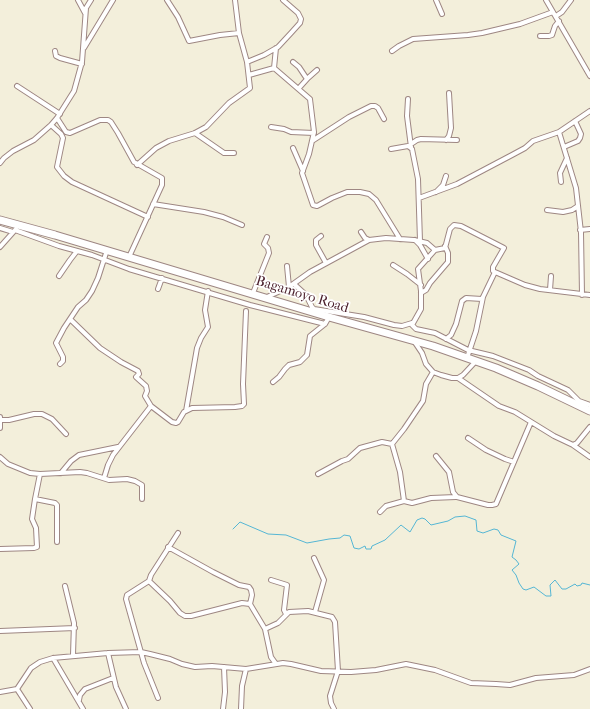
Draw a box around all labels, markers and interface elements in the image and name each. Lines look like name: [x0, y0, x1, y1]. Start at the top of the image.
street label: Bagamoyo Road: [254, 273, 350, 317]

